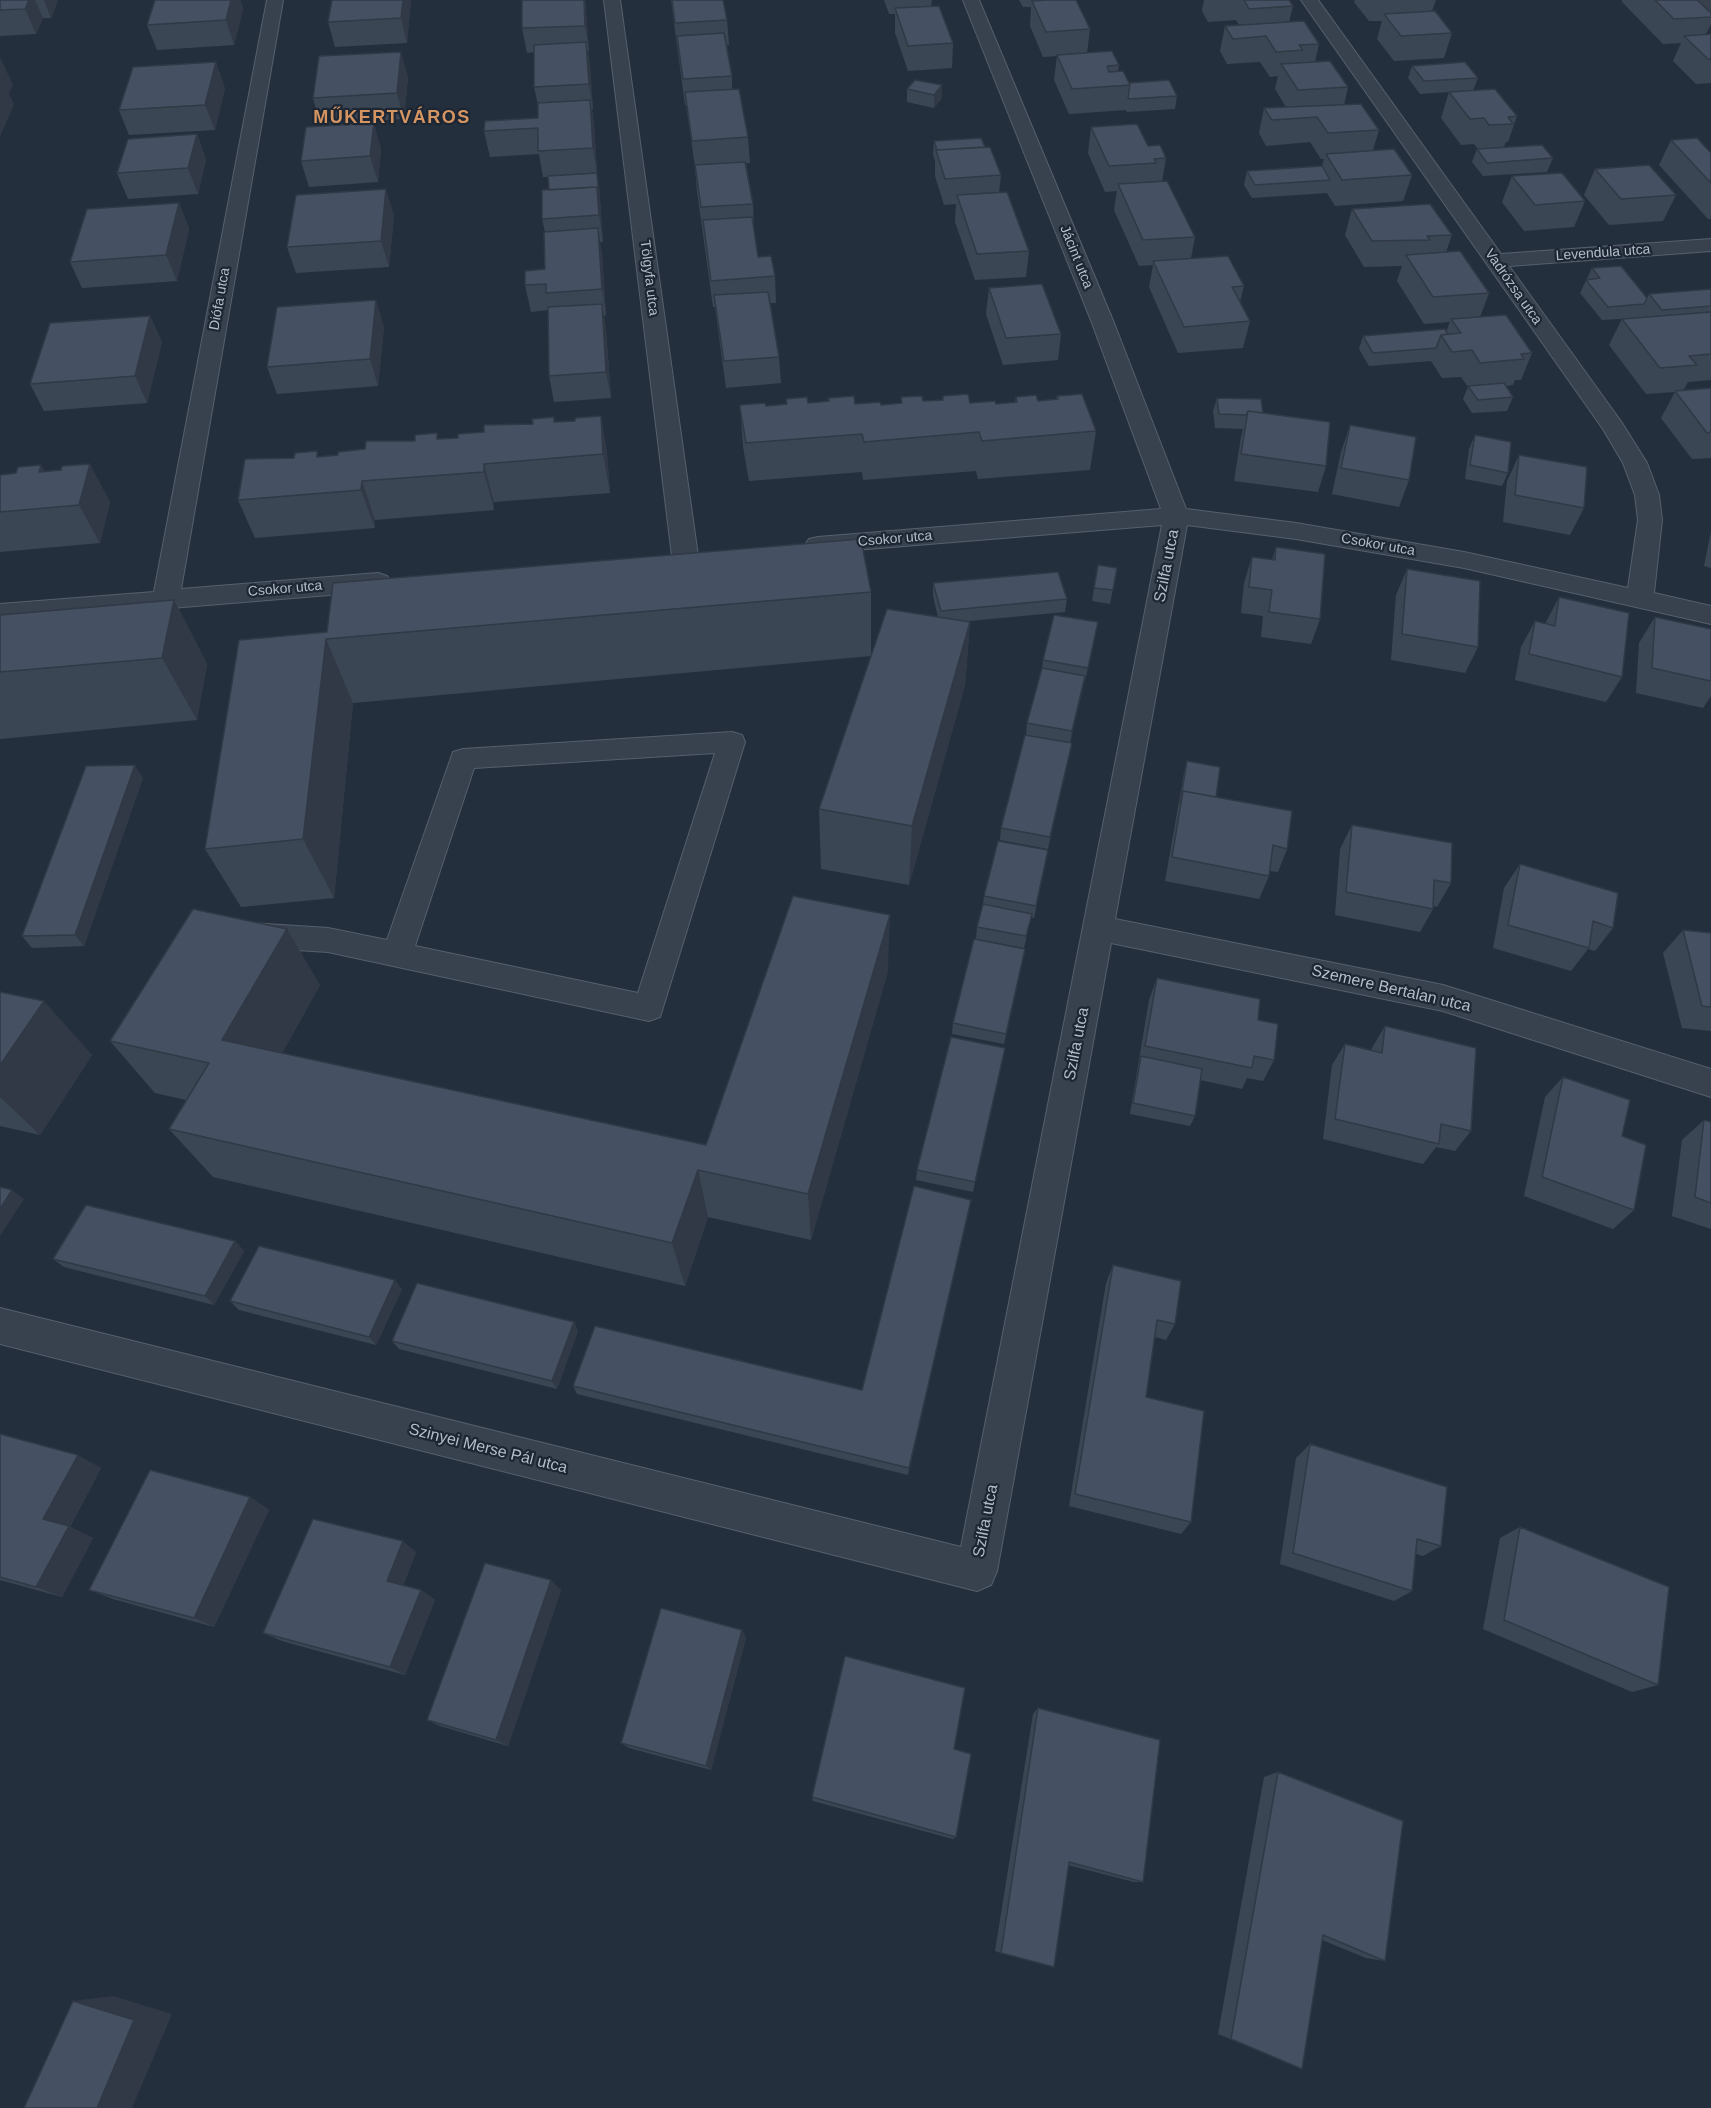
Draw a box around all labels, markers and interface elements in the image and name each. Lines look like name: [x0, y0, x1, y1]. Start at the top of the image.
district label: MŰKERTVÁROS: [313, 107, 471, 129]
street label: Jácint utca: [1056, 223, 1096, 291]
street label: Tölgyfa utca: [636, 239, 662, 317]
street label: Levendula utca: [1555, 241, 1651, 265]
street label: Vadrózsa utca: [1481, 246, 1545, 328]
street label: Diófa utca: [206, 267, 234, 331]
street label: Csokor utca: [857, 527, 933, 551]
street label: Szilfa utca: [1151, 528, 1183, 604]
street label: Csokor utca: [1340, 530, 1416, 560]
street label: Csokor utca: [247, 577, 323, 601]
street label: Szemere Bertalan utca: [1310, 961, 1472, 1017]
street label: Szilfa utca: [1061, 1006, 1093, 1082]
street label: Szinyei Merse Pál utca: [407, 1420, 569, 1478]
street label: Szilfa utca: [970, 1483, 1002, 1559]

